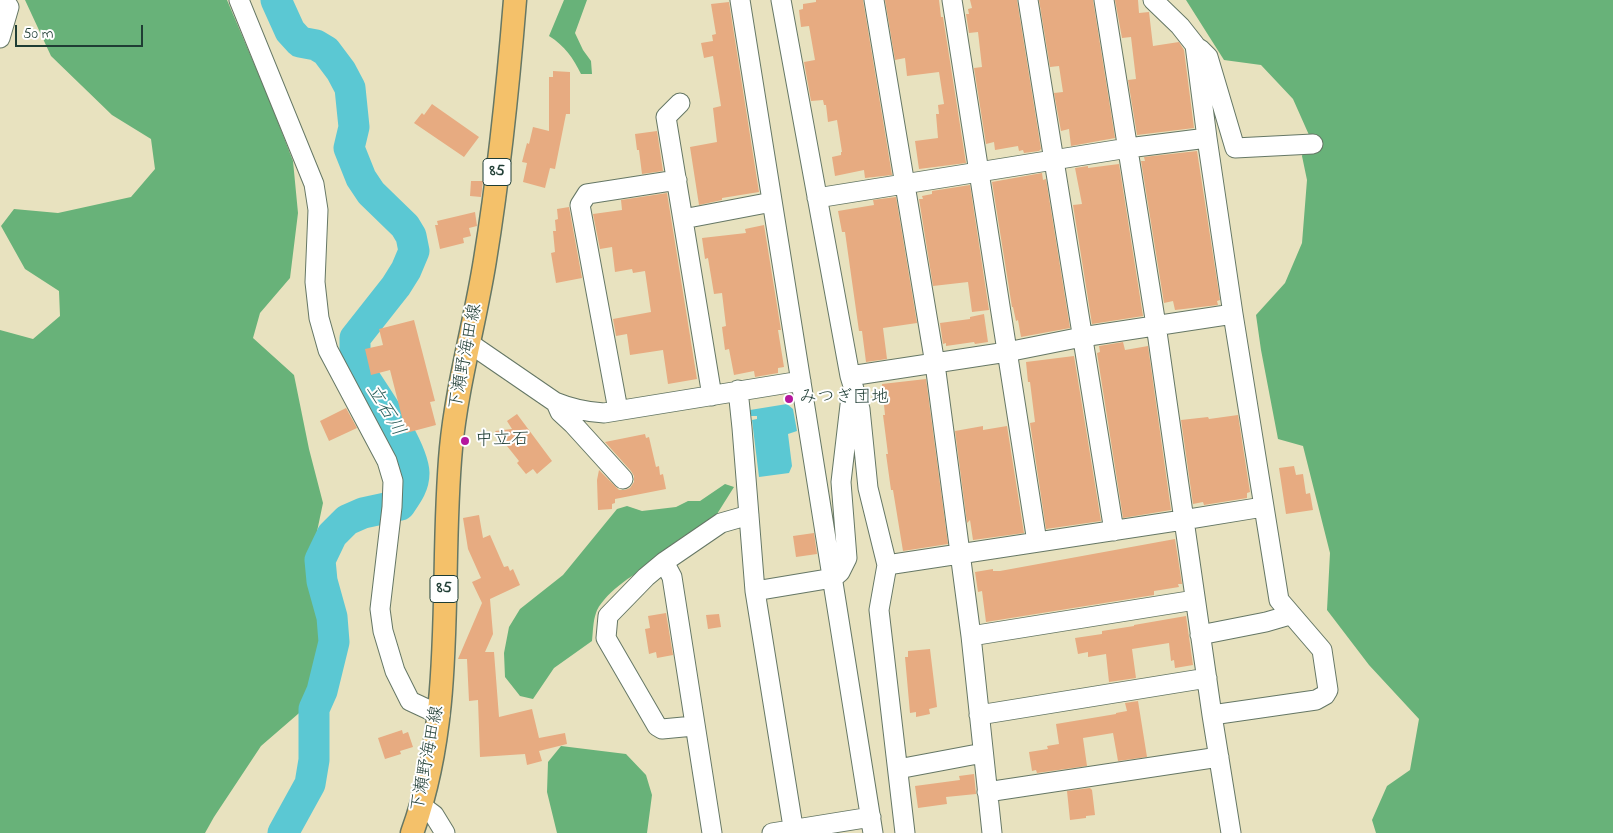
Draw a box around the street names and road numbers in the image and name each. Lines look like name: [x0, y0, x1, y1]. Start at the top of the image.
road number: 85: [483, 158, 511, 186]
street label: 下瀬野海田線: [446, 302, 488, 412]
road number: 85: [430, 576, 458, 602]
street label: 下瀬野海田線: [408, 704, 450, 814]

